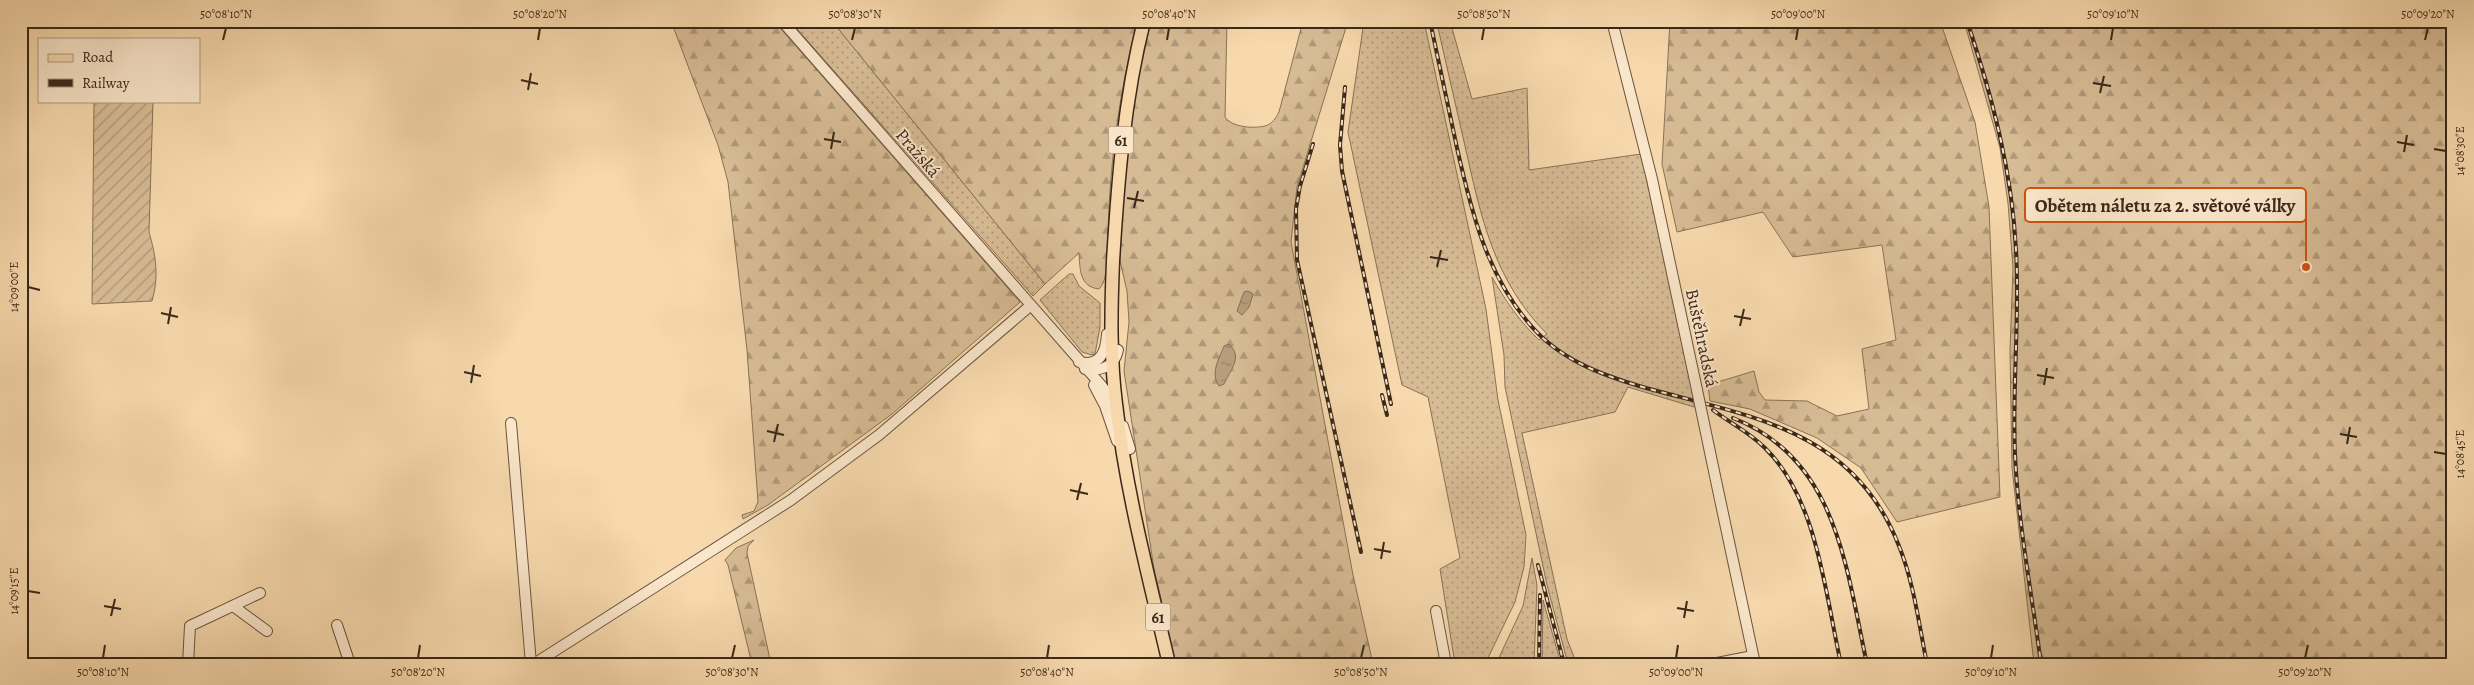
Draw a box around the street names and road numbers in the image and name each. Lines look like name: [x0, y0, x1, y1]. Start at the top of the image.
street label: Pražská: [890, 123, 946, 183]
road number: 61: [1108, 126, 1134, 154]
street label: Buštěhradská: [1680, 286, 1724, 390]
road number: 61: [1146, 604, 1170, 630]

